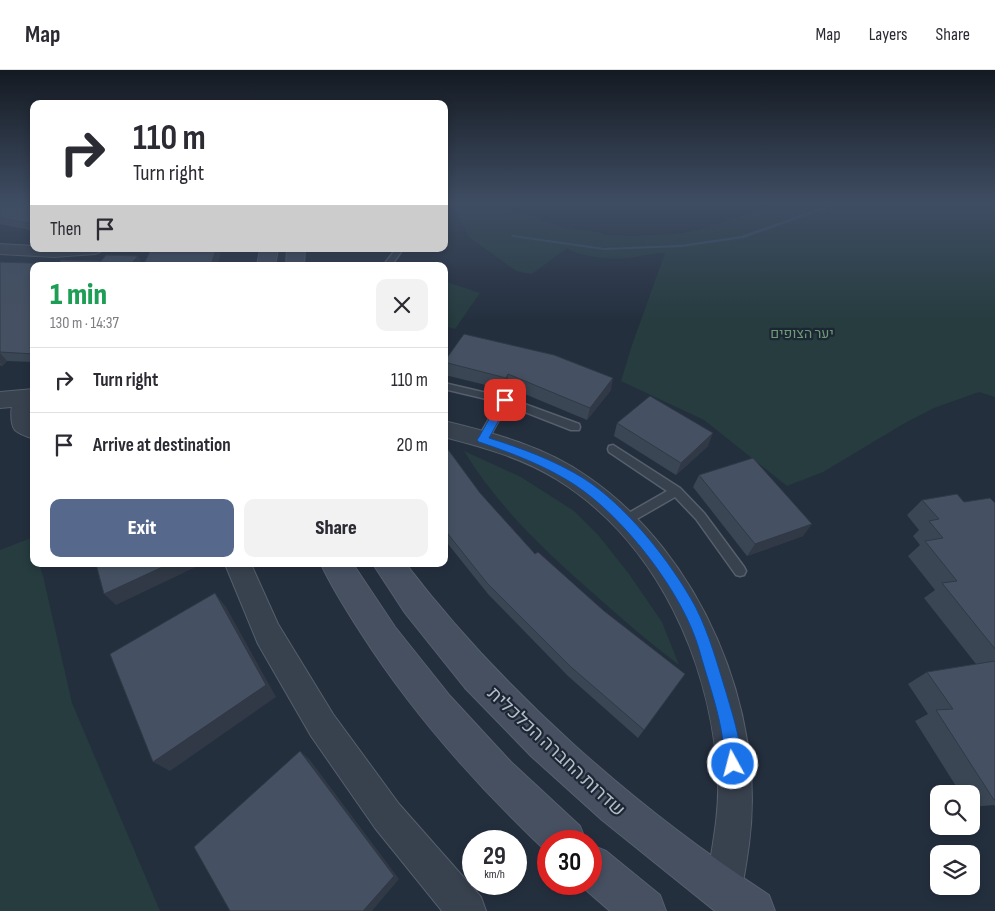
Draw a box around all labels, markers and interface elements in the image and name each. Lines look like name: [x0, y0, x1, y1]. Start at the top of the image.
text: Map: [25, 20, 60, 49]
text: Map: [816, 24, 841, 45]
text: Layers: [869, 24, 908, 45]
text: Share: [936, 24, 970, 45]
text: 110 m: [133, 117, 206, 160]
icon: right: [50, 120, 115, 185]
text: Turn right: [133, 160, 204, 187]
icon: arrive: [91, 215, 119, 243]
text: Then: [50, 218, 81, 241]
text: 1 min: [50, 277, 107, 313]
button: close: [376, 279, 428, 331]
text: 130 m · 14:37: [50, 314, 119, 333]
park label: יער הצופים: [770, 325, 834, 342]
icon: right: [50, 366, 78, 394]
text: Turn right: [93, 369, 158, 392]
text: 110 m: [391, 369, 428, 392]
pin: [484, 379, 526, 421]
icon: arrive: [491, 386, 519, 414]
icon: arrive: [50, 431, 78, 459]
text: Arrive at destination: [93, 434, 231, 457]
text: 20 m: [396, 434, 428, 457]
button: Exit: [50, 499, 234, 557]
button: Share: [244, 499, 428, 557]
street label: שדרות החברה הכלכלית: [482, 682, 630, 822]
position arrow: [706, 737, 758, 789]
map controls: [930, 785, 980, 895]
button: search: [930, 785, 980, 835]
speed limit sign: 30: [537, 830, 602, 895]
text: 29: [483, 841, 506, 872]
button: layers: [930, 845, 980, 895]
text: km/h: [484, 867, 505, 882]

